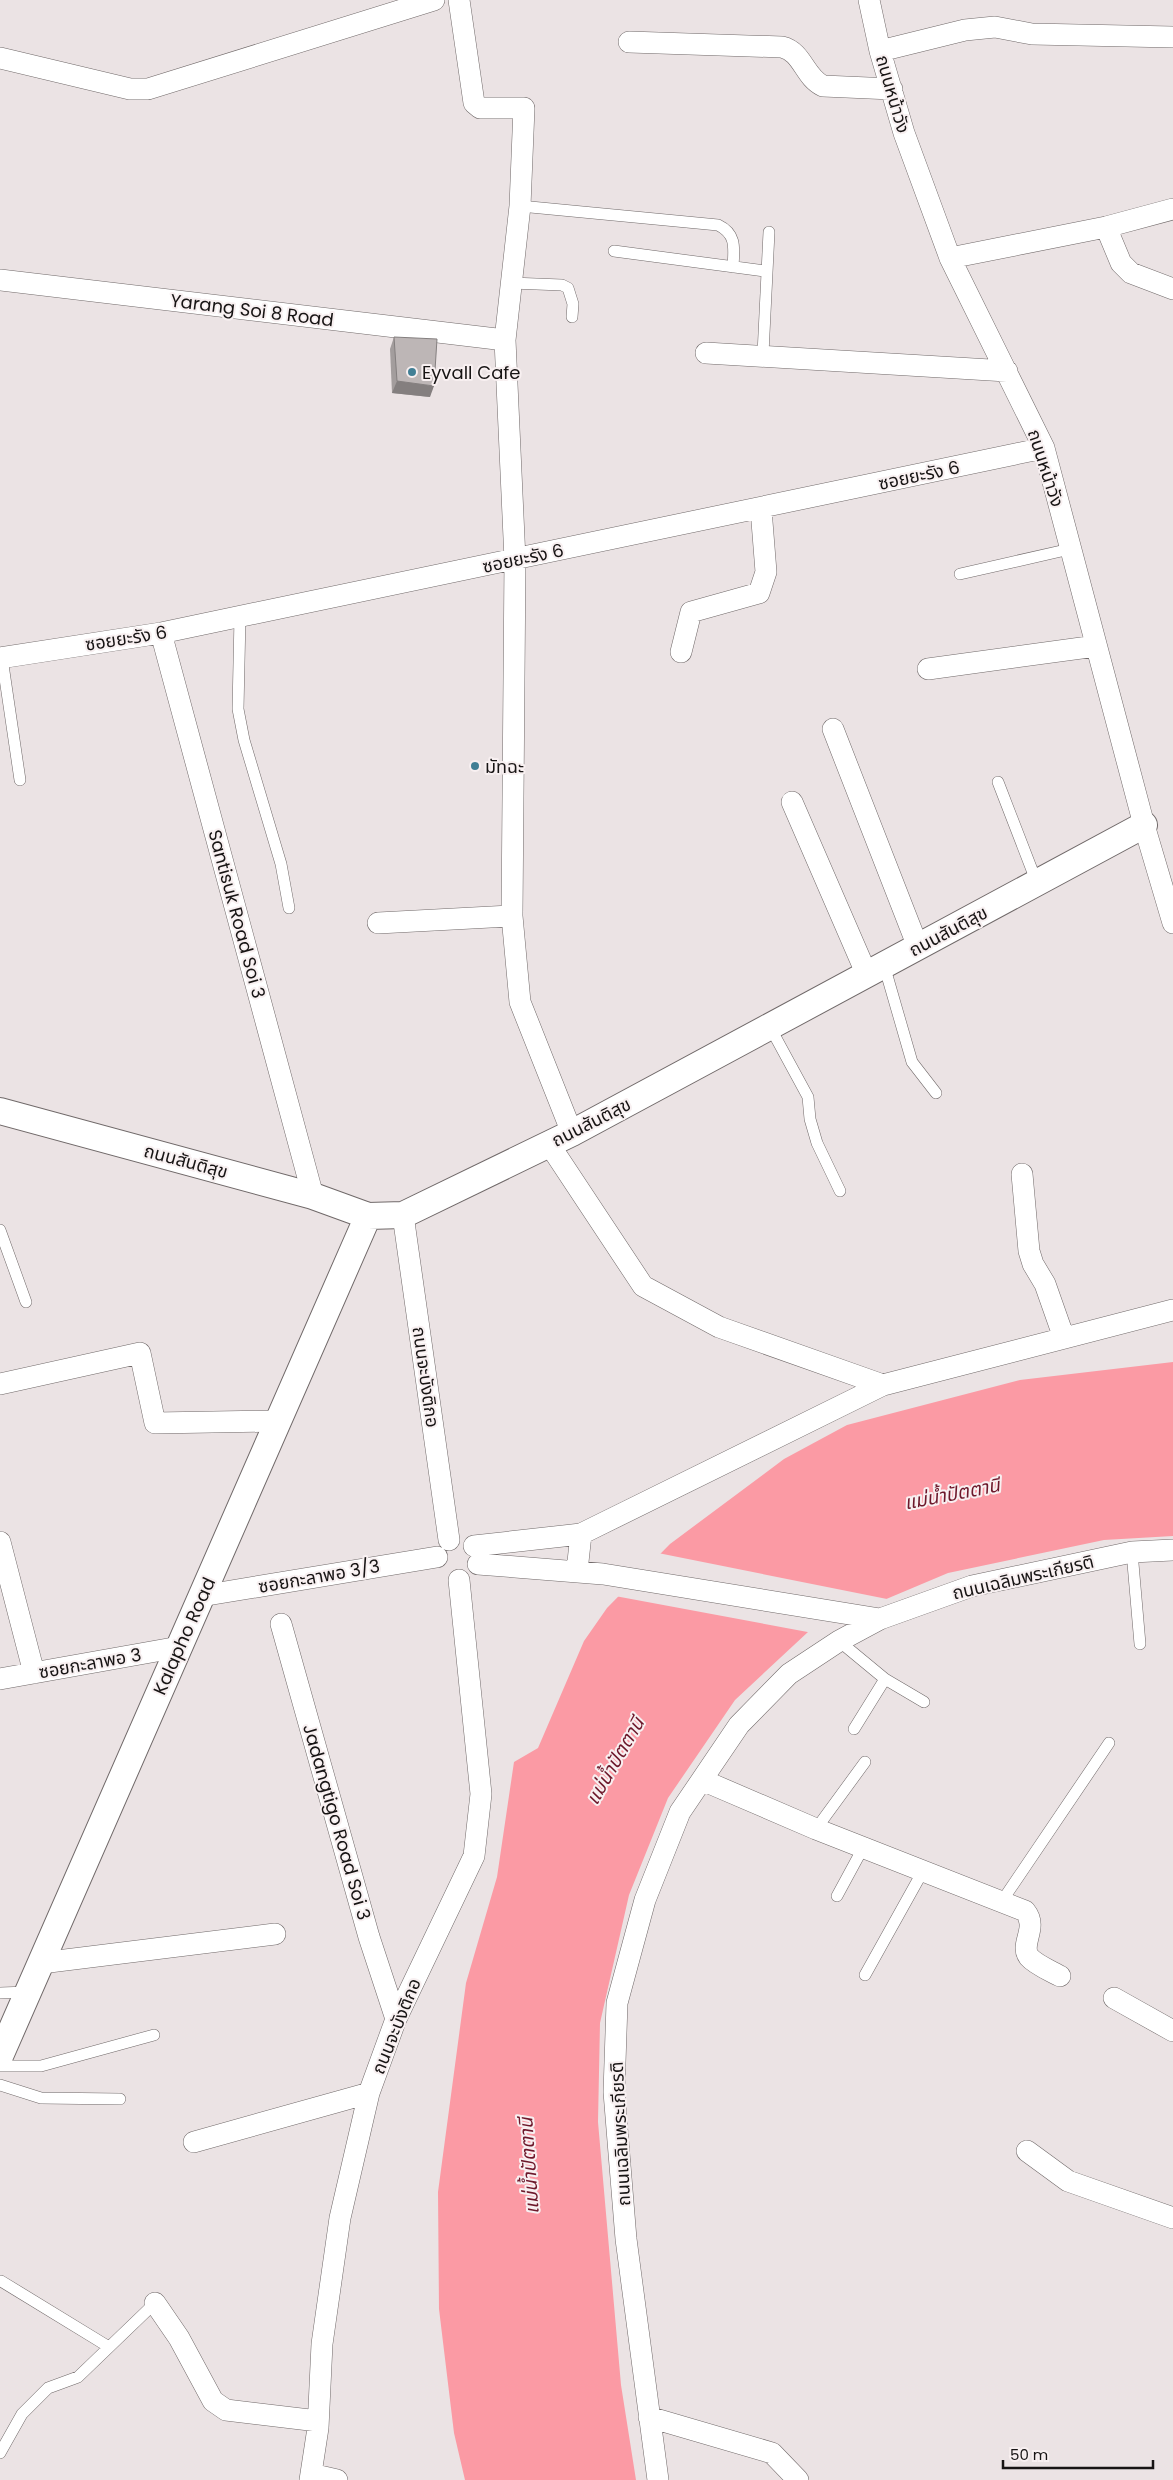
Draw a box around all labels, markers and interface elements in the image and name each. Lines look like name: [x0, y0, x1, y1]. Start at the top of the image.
street label: ถนนหน้าวัง: [870, 52, 916, 136]
street label: Yarang Soi 8 Road: [169, 288, 335, 332]
place label: Eyvall Cafe: [422, 360, 520, 385]
marker: Eyvall Cafe: [406, 366, 418, 378]
street label: ถนนหน้าวัง: [1022, 426, 1070, 510]
street label: ซอยยะรัง 6: [876, 454, 962, 496]
street label: ซอยยะรัง 6: [480, 537, 566, 579]
street label: ซอยยะรัง 6: [83, 619, 169, 657]
place label: มัทฉะ: [485, 754, 524, 779]
marker: มัทฉะ: [469, 760, 481, 772]
street label: Santisuk Road Soi 3: [202, 827, 272, 1001]
street label: ถนนสันติสุข: [904, 900, 992, 962]
street label: ถนนสันติสุข: [547, 1091, 635, 1153]
street label: ถนนสันติสุข: [141, 1138, 231, 1184]
street label: ถนนจะบังติกอ: [407, 1325, 445, 1429]
water label: แม่น้ำปัตตานี: [902, 1471, 1005, 1516]
street label: ถนนเฉลิมพระเกียรติ: [950, 1549, 1096, 1605]
street label: ซอยกะลาพอ 3/3: [256, 1553, 382, 1599]
street label: Kalapho Road: [147, 1573, 221, 1699]
street label: ซอยกะลาพอ 3: [37, 1642, 143, 1684]
water label: แม่น้ำปัตตานี: [579, 1710, 652, 1810]
street label: Jadangtigo Road Soi 3: [297, 1721, 377, 1923]
street label: ถนนจะบังติกอ: [365, 1974, 427, 2078]
street label: ถนนเฉลิมพระเกียรติ: [604, 2061, 636, 2207]
water label: แม่น้ำปัตตานี: [512, 2114, 546, 2215]
scale bar: [1003, 2438, 1153, 2470]
text: 50 m: [1010, 2444, 1048, 2465]

